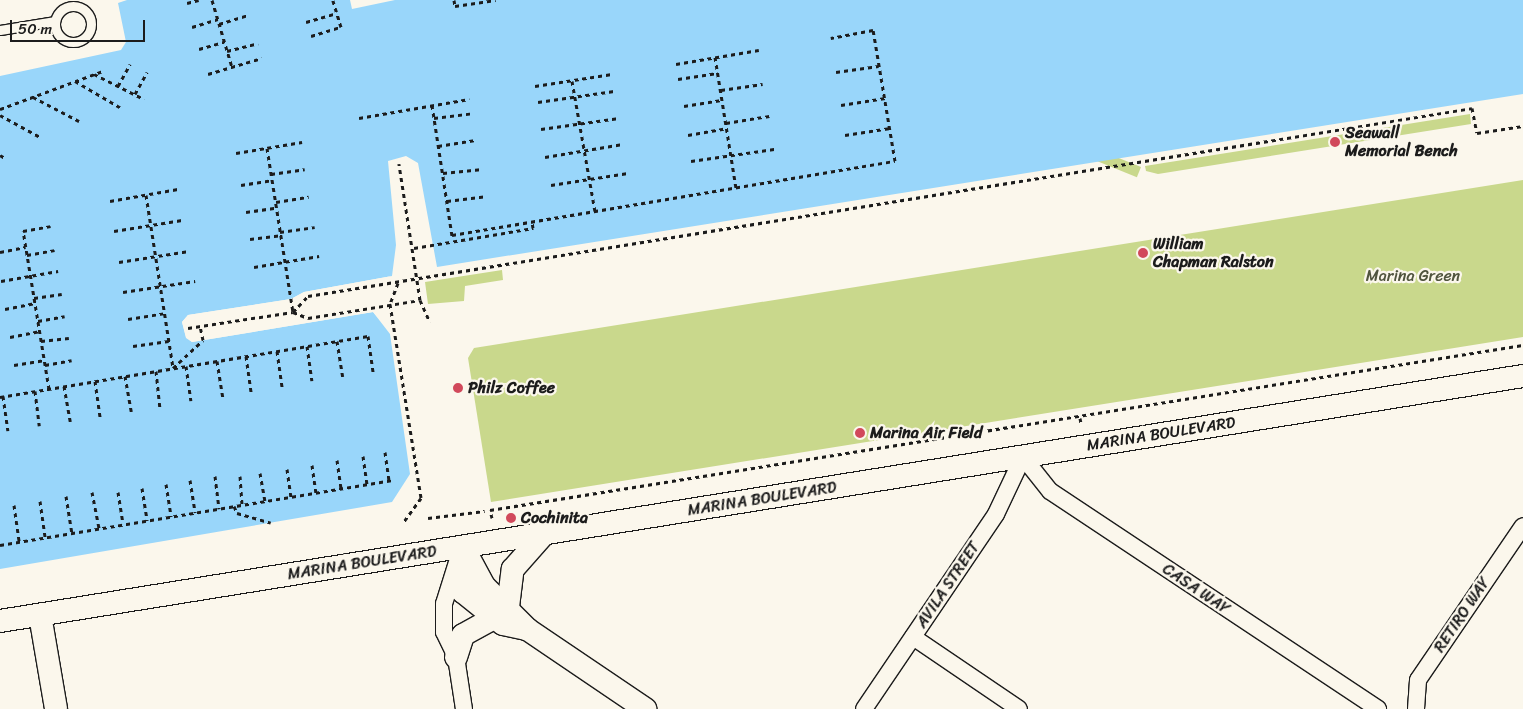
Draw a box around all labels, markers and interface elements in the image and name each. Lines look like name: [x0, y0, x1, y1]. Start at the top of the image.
scale bar: [12, 10, 148, 42]
text: 50 m: [18, 16, 52, 42]
place label: Seawall Memorial Bench: [1345, 123, 1458, 161]
marker: Seawall Memorial Bench: [1329, 136, 1341, 148]
place label: William Chapman Ralston: [1153, 234, 1274, 272]
marker: William Chapman Ralston: [1137, 247, 1149, 259]
park label: Marina Green: [1366, 266, 1460, 286]
place label: Philz Coffee: [468, 378, 555, 398]
marker: Philz Coffee: [452, 382, 464, 394]
street label: MARINA BOULEVARD: [1085, 413, 1237, 455]
place label: Marina Air Field: [870, 423, 983, 443]
marker: Marina Air Field: [854, 427, 866, 439]
street label: MARINA BOULEVARD: [686, 478, 838, 520]
place label: Cochinita: [521, 508, 588, 528]
marker: Cochinita: [505, 512, 517, 524]
street label: AVILA STREET: [912, 538, 984, 632]
street label: MARINA BOULEVARD: [286, 542, 438, 584]
street label: CASA WAY: [1159, 560, 1233, 618]
street label: RETIRO WAY: [1430, 574, 1494, 656]

